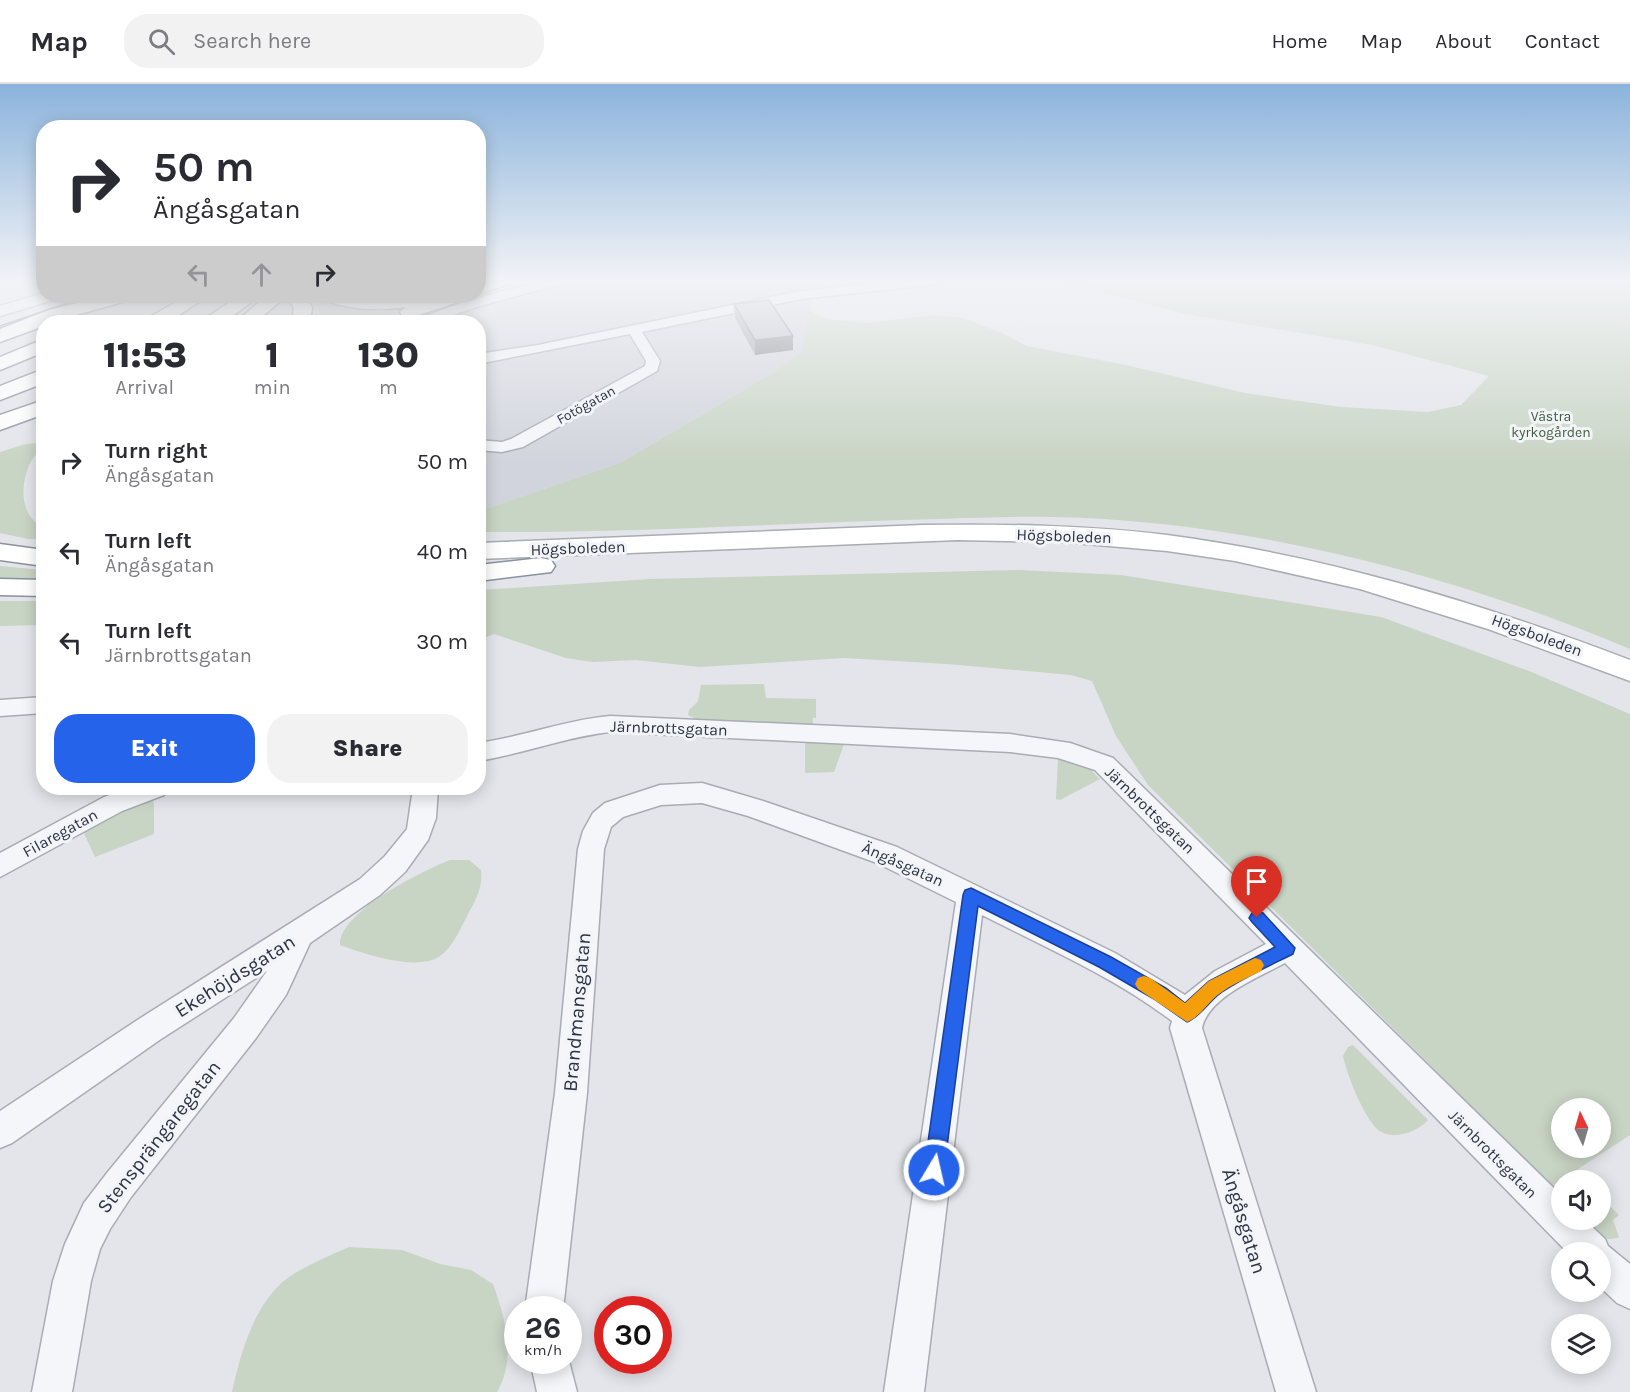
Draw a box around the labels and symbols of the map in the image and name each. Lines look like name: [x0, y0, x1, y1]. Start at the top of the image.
street label: Fotögatan: [554, 382, 618, 428]
park label: Västra kyrkogården: [1511, 408, 1591, 441]
street label: Högsboleden: [1016, 525, 1112, 547]
street label: Högsboleden: [530, 537, 626, 559]
street label: Högsboleden: [1489, 610, 1585, 660]
street label: Järnbrottsgatan: [610, 716, 728, 740]
street label: Järnbrottsgatan: [1101, 762, 1199, 858]
street label: Filaregatan: [19, 805, 101, 861]
street label: Ängåsgatan: [859, 838, 947, 890]
pin: [1231, 856, 1282, 918]
street label: Ekehöjdsgatan: [171, 930, 299, 1022]
street label: Brandmansgatan: [559, 931, 595, 1093]
street label: Stensprängaregatan: [92, 1056, 226, 1218]
north arrow: [1551, 1098, 1611, 1158]
street label: Järnbrottsgatan: [1445, 1106, 1541, 1202]
position arrow: [902, 1138, 966, 1202]
street label: Ängåsgatan: [1217, 1165, 1271, 1277]
speed limit sign: 30: [594, 1296, 672, 1374]

